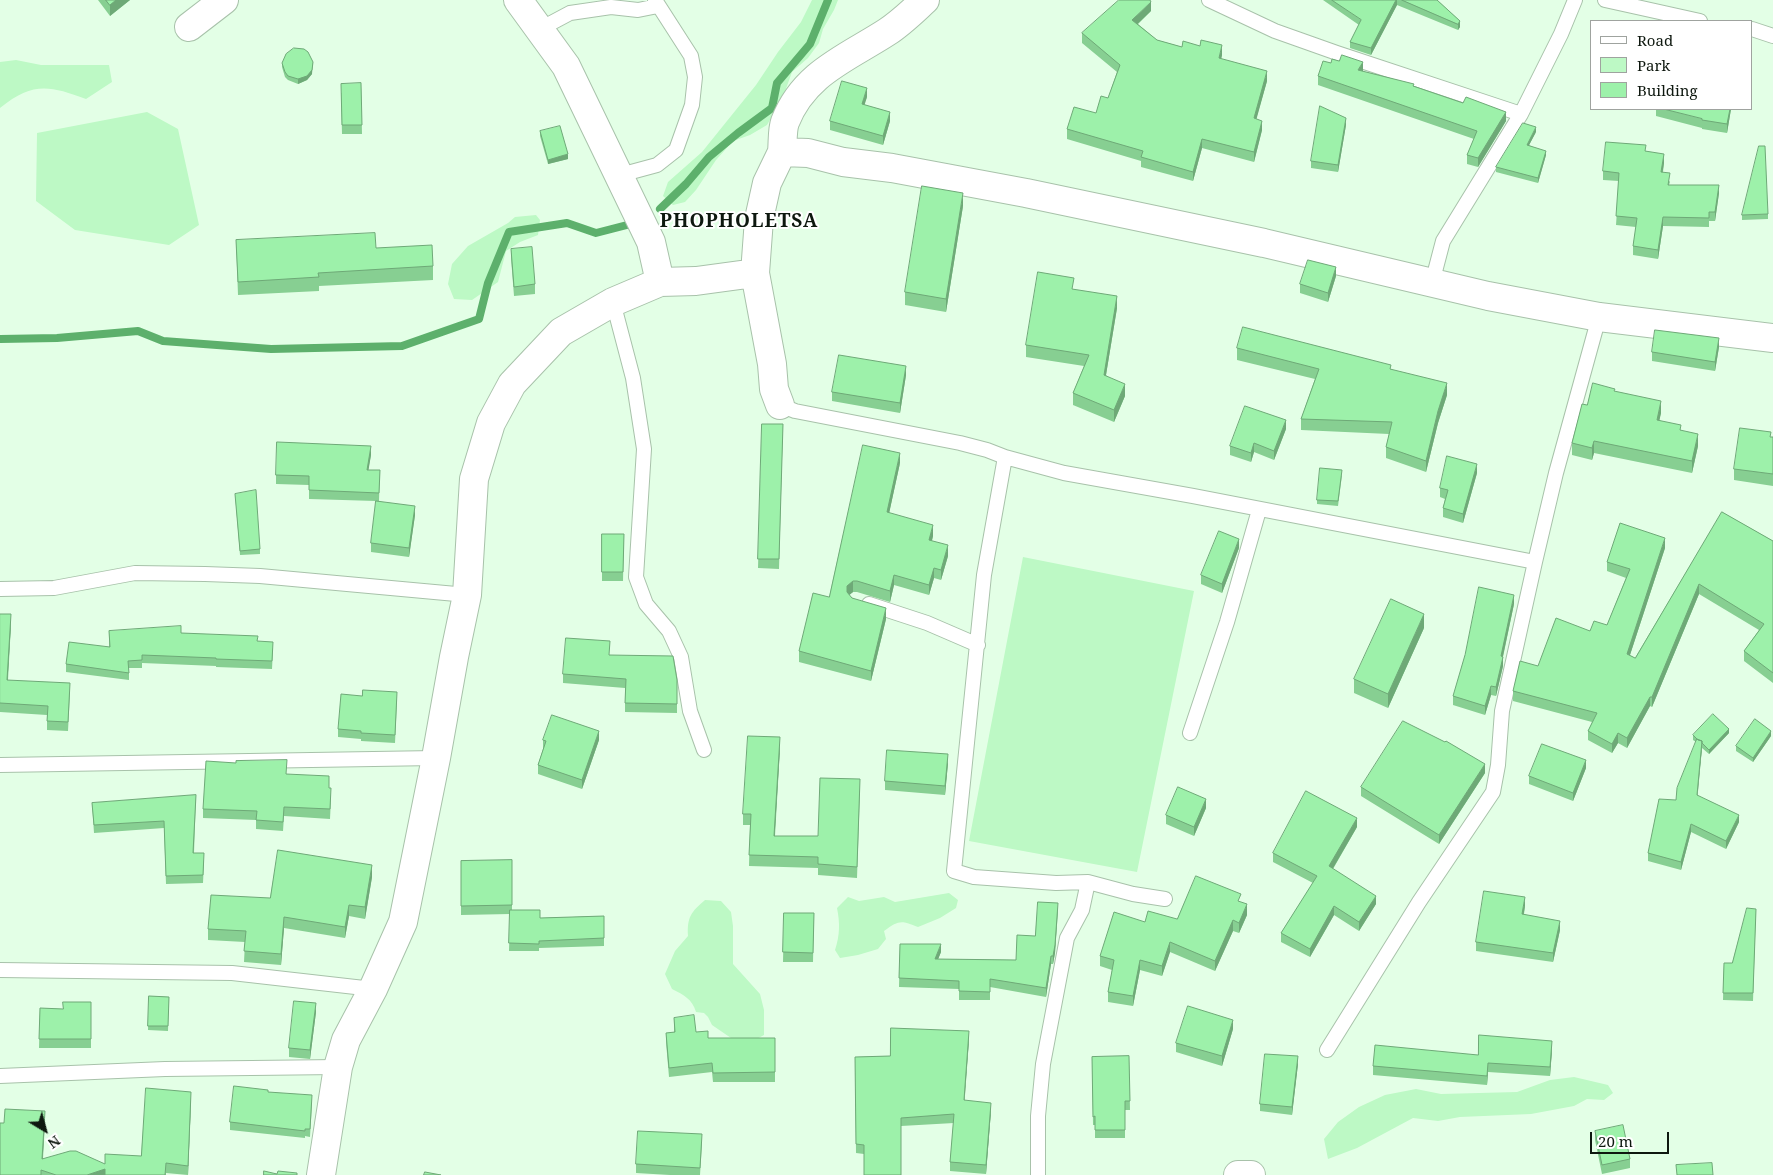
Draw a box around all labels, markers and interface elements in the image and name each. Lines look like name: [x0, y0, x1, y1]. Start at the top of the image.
legend: [1590, 20, 1753, 110]
text: Road: [1637, 30, 1673, 50]
text: Park: [1637, 55, 1670, 75]
text: Building: [1637, 80, 1698, 100]
district label: PHOPHOLETSA: [658, 211, 820, 233]
north arrow: [20, 1105, 70, 1155]
scale bar: [1593, 1122, 1672, 1154]
text: N: [44, 1131, 64, 1153]
text: 20 m: [1598, 1131, 1633, 1151]

